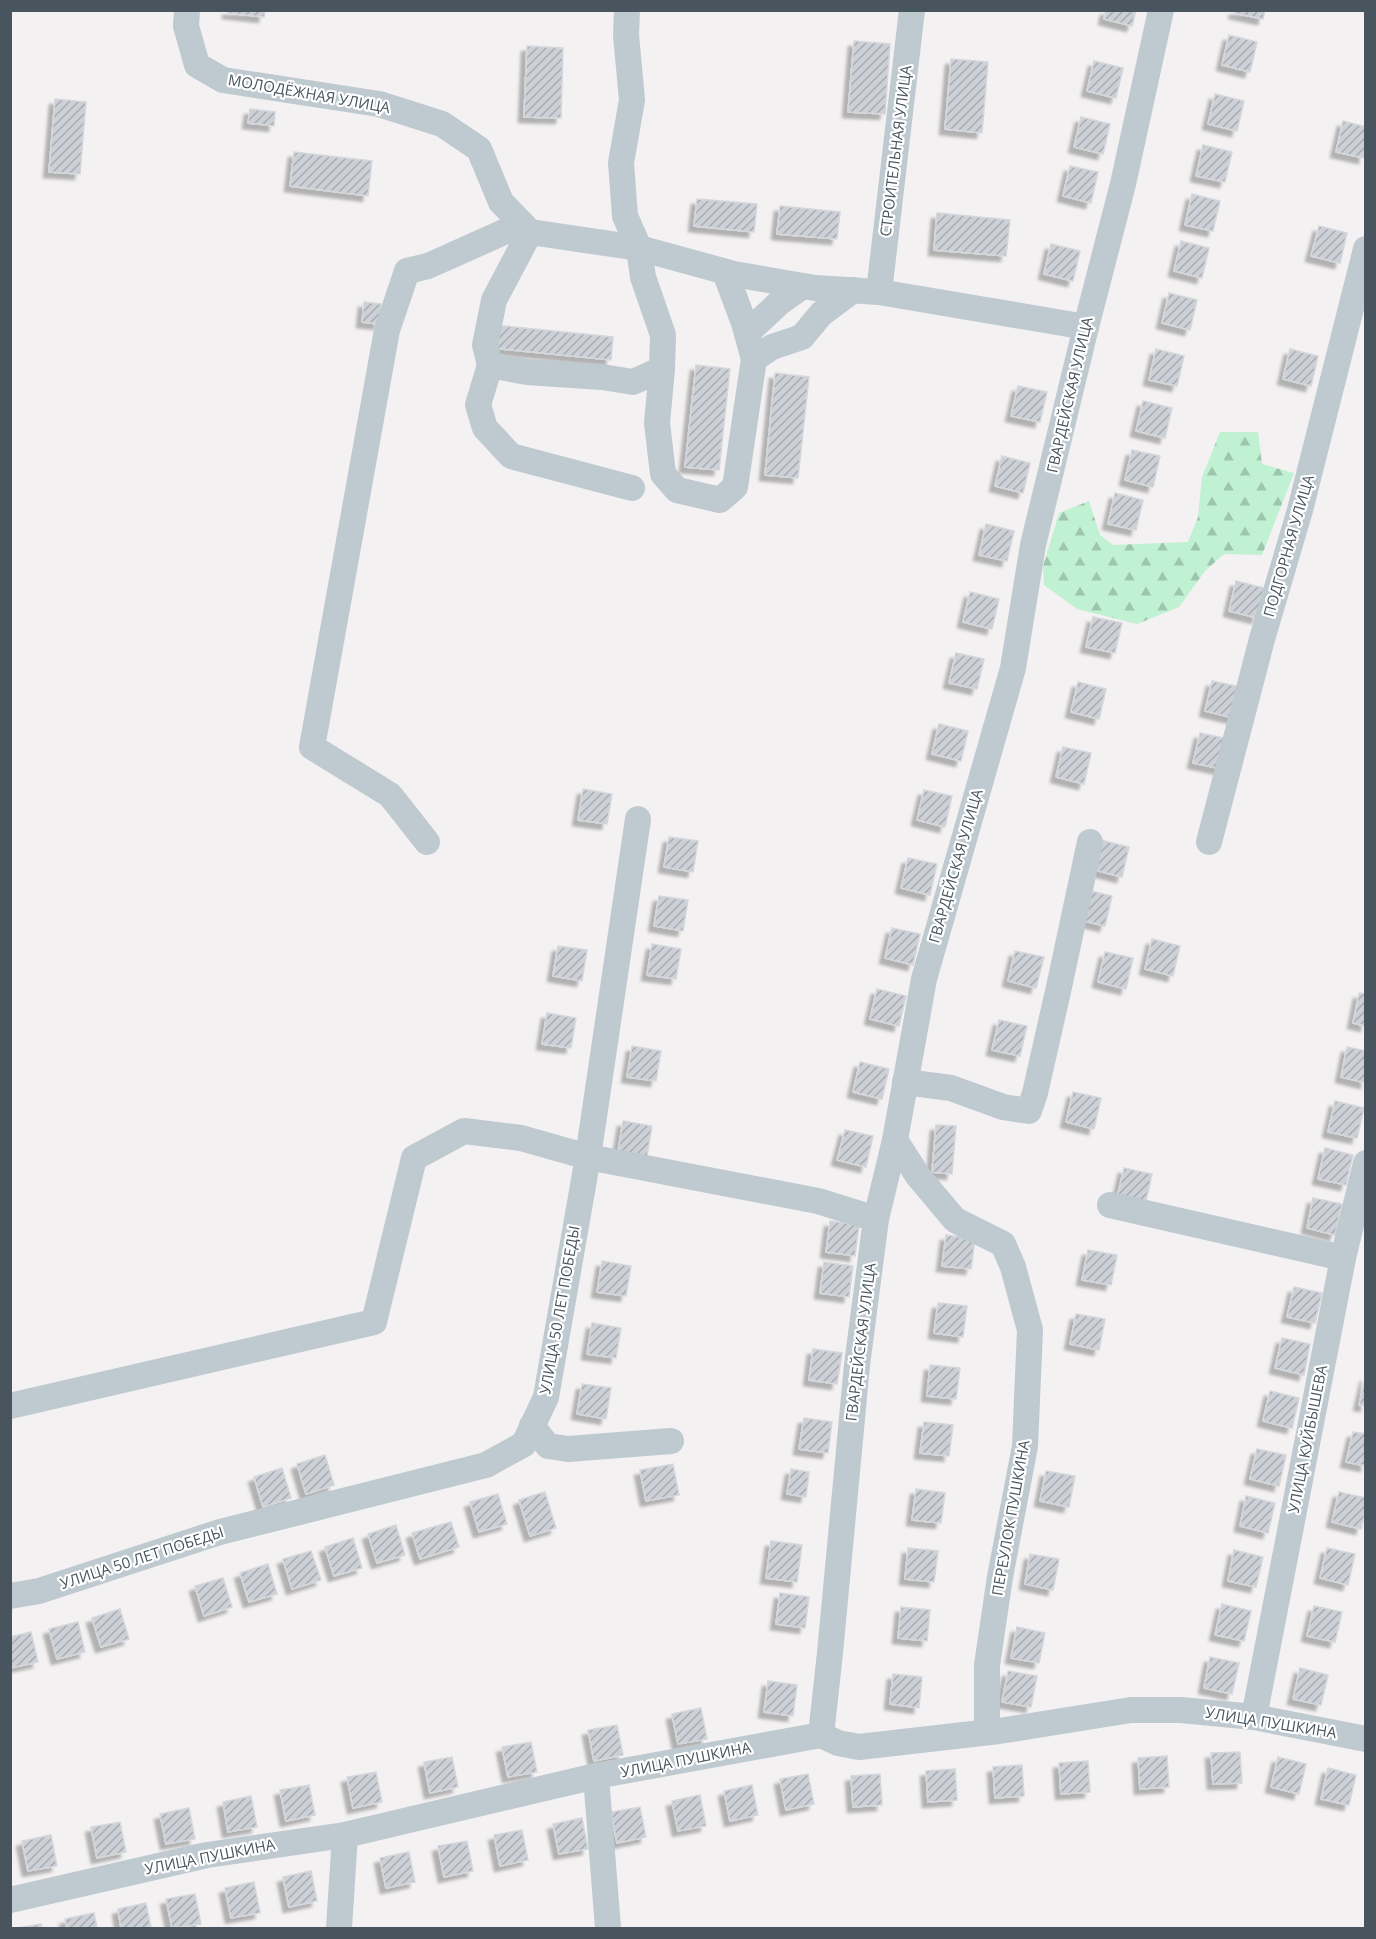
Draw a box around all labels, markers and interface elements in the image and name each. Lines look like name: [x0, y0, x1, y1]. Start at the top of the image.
street label: СТРОИТЕЛЬНАЯ УЛИЦА: [875, 64, 915, 238]
street label: МОЛОДЁЖНАЯ УЛИЦА: [227, 69, 392, 117]
street label: ГВАРДЕЙСКАЯ УЛИЦА: [1041, 314, 1097, 475]
street label: ПОДГОРНАЯ УЛИЦА: [1258, 472, 1318, 619]
street label: ГВАРДЕЙСКАЯ УЛИЦА: [923, 786, 987, 945]
street label: УЛИЦА 50 ЛЕТ ПОБЕДЫ: [534, 1224, 584, 1396]
street label: ГВАРДЕЙСКАЯ УЛИЦА: [840, 1261, 880, 1422]
street label: УЛИЦА КУЙБЫШЕВА: [1283, 1363, 1331, 1515]
street label: ПЕРЕУЛОК ПУШКИНА: [986, 1438, 1034, 1597]
street label: УЛИЦА 50 ЛЕТ ПОБЕДЫ: [57, 1521, 226, 1593]
street label: УЛИЦА ПУШКИНА: [1204, 1702, 1339, 1742]
street label: УЛИЦА ПУШКИНА: [619, 1736, 753, 1781]
street label: УЛИЦА ПУШКИНА: [143, 1833, 277, 1878]

